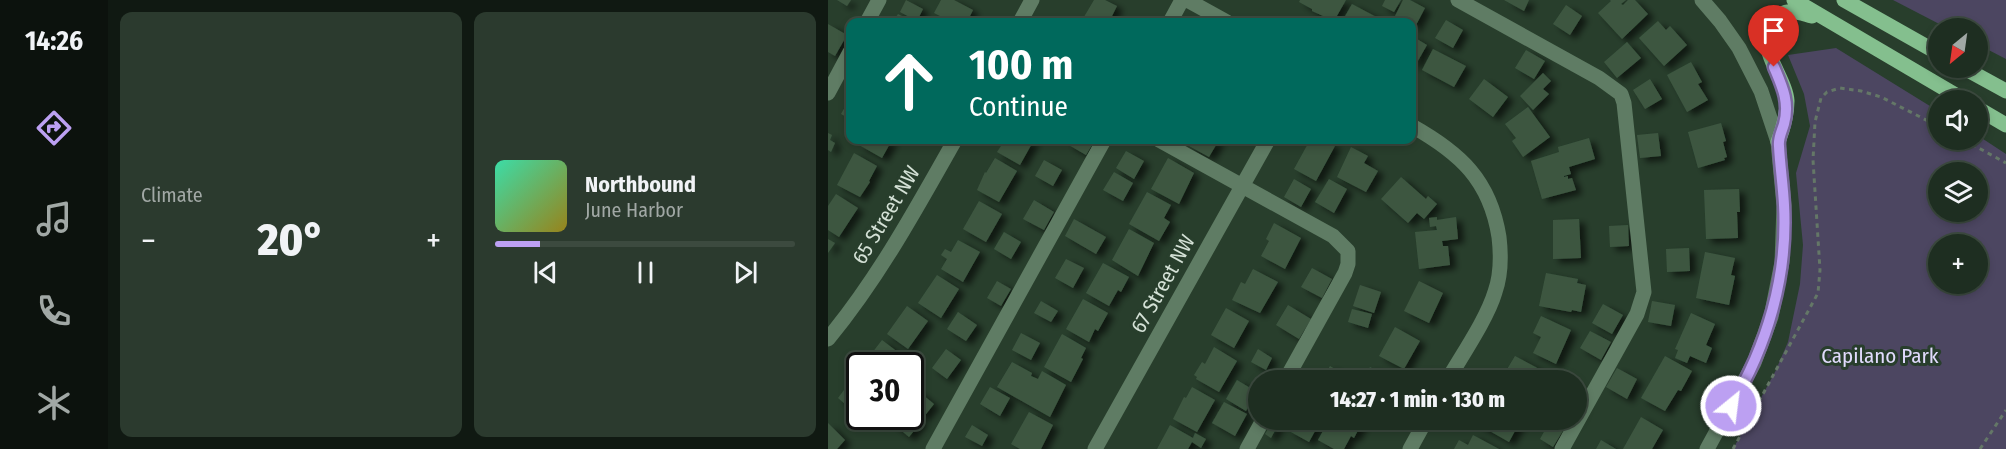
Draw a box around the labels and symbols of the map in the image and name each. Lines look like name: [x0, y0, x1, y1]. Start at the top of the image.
pin: [1748, 5, 1799, 67]
north arrow: [1928, 18, 1988, 78]
street label: 65 Street NW: [847, 161, 926, 269]
street label: 67 Street NW: [1125, 230, 1201, 338]
park label: Capilano Park: [1821, 343, 1939, 369]
speed limit sign: 30: [846, 352, 924, 430]
position arrow: [1699, 374, 1763, 438]

